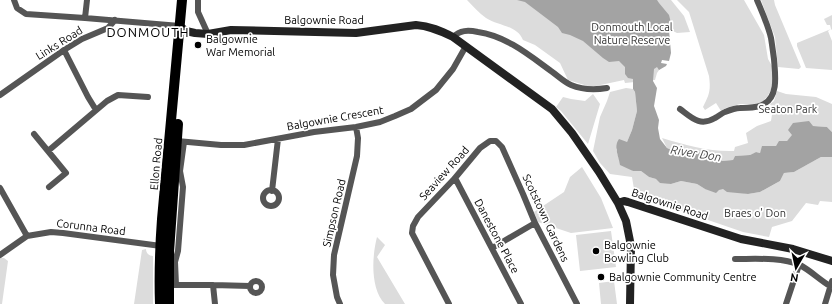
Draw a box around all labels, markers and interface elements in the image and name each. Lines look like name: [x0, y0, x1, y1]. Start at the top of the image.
street label: Balgownie Road: [284, 14, 364, 26]
park label: Donmouth Local Nature Reserve: [591, 21, 673, 46]
street label: Links Road: [33, 24, 85, 62]
district label: DONMOUTH: [106, 25, 190, 39]
place label: Balgownie War Memorial: [206, 33, 275, 58]
marker: Balgownie War Memorial: [193, 40, 203, 50]
street label: Balgownie Crescent: [286, 103, 385, 132]
park label: Seaton Park: [759, 103, 818, 115]
street label: Ellon Road: [148, 137, 164, 191]
water label: River Don: [670, 143, 722, 163]
street label: Seaview Road: [417, 144, 471, 202]
street label: Scotstown Gardens: [520, 172, 572, 264]
street label: Simpson Road: [320, 178, 348, 248]
street label: Balgownie Road: [630, 186, 710, 222]
street label: Danestone Place: [472, 197, 522, 275]
park label: Braes o' Don: [724, 207, 786, 219]
street label: Corunna Road: [56, 217, 126, 237]
place label: Balgownie Bowling Club: [604, 239, 669, 264]
marker: Balgownie Bowling Club: [591, 246, 601, 256]
north arrow: [776, 248, 816, 288]
place label: Balgownie Community Centre: [609, 271, 757, 283]
text: N: [789, 271, 799, 284]
marker: Balgownie Community Centre: [596, 272, 606, 282]

